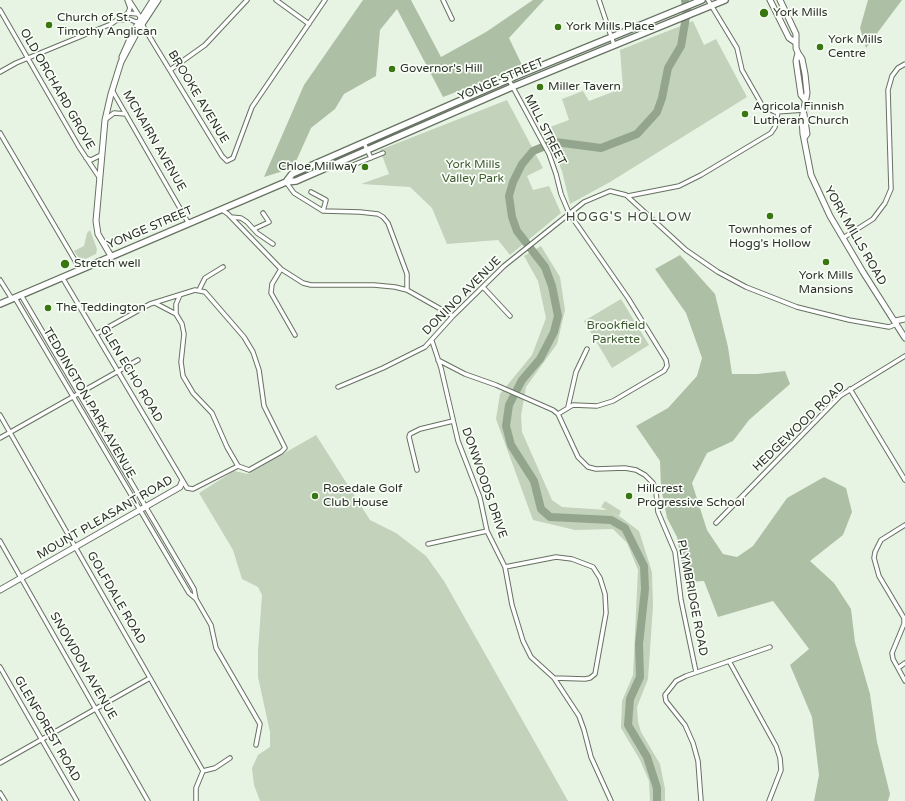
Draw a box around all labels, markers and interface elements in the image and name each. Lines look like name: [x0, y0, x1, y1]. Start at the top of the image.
place label: York Mills: [773, 6, 828, 20]
marker: York Mills: [758, 7, 770, 19]
place label: Church of St. Timothy Anglican: [57, 11, 157, 39]
marker: Church of St. Timothy Anglican: [44, 20, 54, 30]
place label: York Mills Place: [566, 20, 654, 34]
marker: York Mills Place: [553, 22, 563, 32]
street label: OLD ORCHARD GROVE: [16, 26, 98, 152]
place label: York Mills Centre: [828, 33, 883, 61]
marker: York Mills Centre: [815, 42, 825, 52]
street label: BROOKE AVENUE: [165, 48, 231, 146]
street label: YONGE STREET: [456, 55, 546, 105]
place label: Governor's Hill: [400, 62, 483, 76]
marker: Governor's Hill: [387, 64, 397, 74]
place label: Miller Tavern: [548, 80, 621, 94]
marker: Miller Tavern: [535, 82, 545, 92]
street label: MCNAIRN AVENUE: [119, 88, 189, 194]
street label: MILL STREET: [521, 92, 569, 168]
place label: Agricola Finnish Lutheran Church: [753, 100, 849, 128]
marker: Agricola Finnish Lutheran Church: [740, 109, 750, 119]
park label: York Mills Valley Park: [442, 158, 504, 186]
place label: Chloe Millway: [278, 160, 357, 174]
marker: Chloe Millway: [360, 162, 370, 172]
street label: YORK MILLS ROAD: [821, 184, 889, 288]
street label: YONGE STREET: [105, 203, 195, 253]
district label: HOGG'S HOLLOW: [566, 210, 692, 226]
marker: Townhomes of Hogg's Hollow: [765, 211, 775, 221]
place label: Townhomes of Hogg's Hollow: [728, 223, 812, 251]
street label: DONINO AVENUE: [420, 254, 504, 338]
place label: Stretch well: [74, 257, 140, 271]
marker: York Mills Mansions: [821, 257, 831, 267]
marker: Stretch well: [59, 258, 71, 270]
place label: York Mills Mansions: [799, 269, 853, 297]
place label: The Teddington: [56, 301, 146, 315]
marker: The Teddington: [43, 303, 53, 313]
park label: Brookfield Parkette: [587, 319, 645, 347]
street label: GLEN ECHO ROAD: [96, 323, 166, 425]
street label: TEDDINGTON PARK AVENUE: [40, 325, 138, 481]
street label: HEDGEWOOD ROAD: [750, 379, 848, 475]
street label: DONWOODS DRIVE: [458, 426, 510, 540]
street label: MOUNT PLEASANT ROAD: [34, 473, 176, 563]
place label: Rosedale Golf Club House: [323, 482, 403, 510]
place label: Hillcrest Progressive School: [637, 482, 745, 510]
marker: Rosedale Golf Club House: [310, 491, 320, 501]
marker: Hillcrest Progressive School: [624, 491, 634, 501]
street label: PLYMBRIDGE ROAD: [674, 539, 710, 657]
street label: GOLFDALE ROAD: [84, 549, 148, 647]
street label: SNOWDON AVENUE: [46, 610, 120, 722]
street label: GLENFOREST ROAD: [11, 674, 83, 784]

